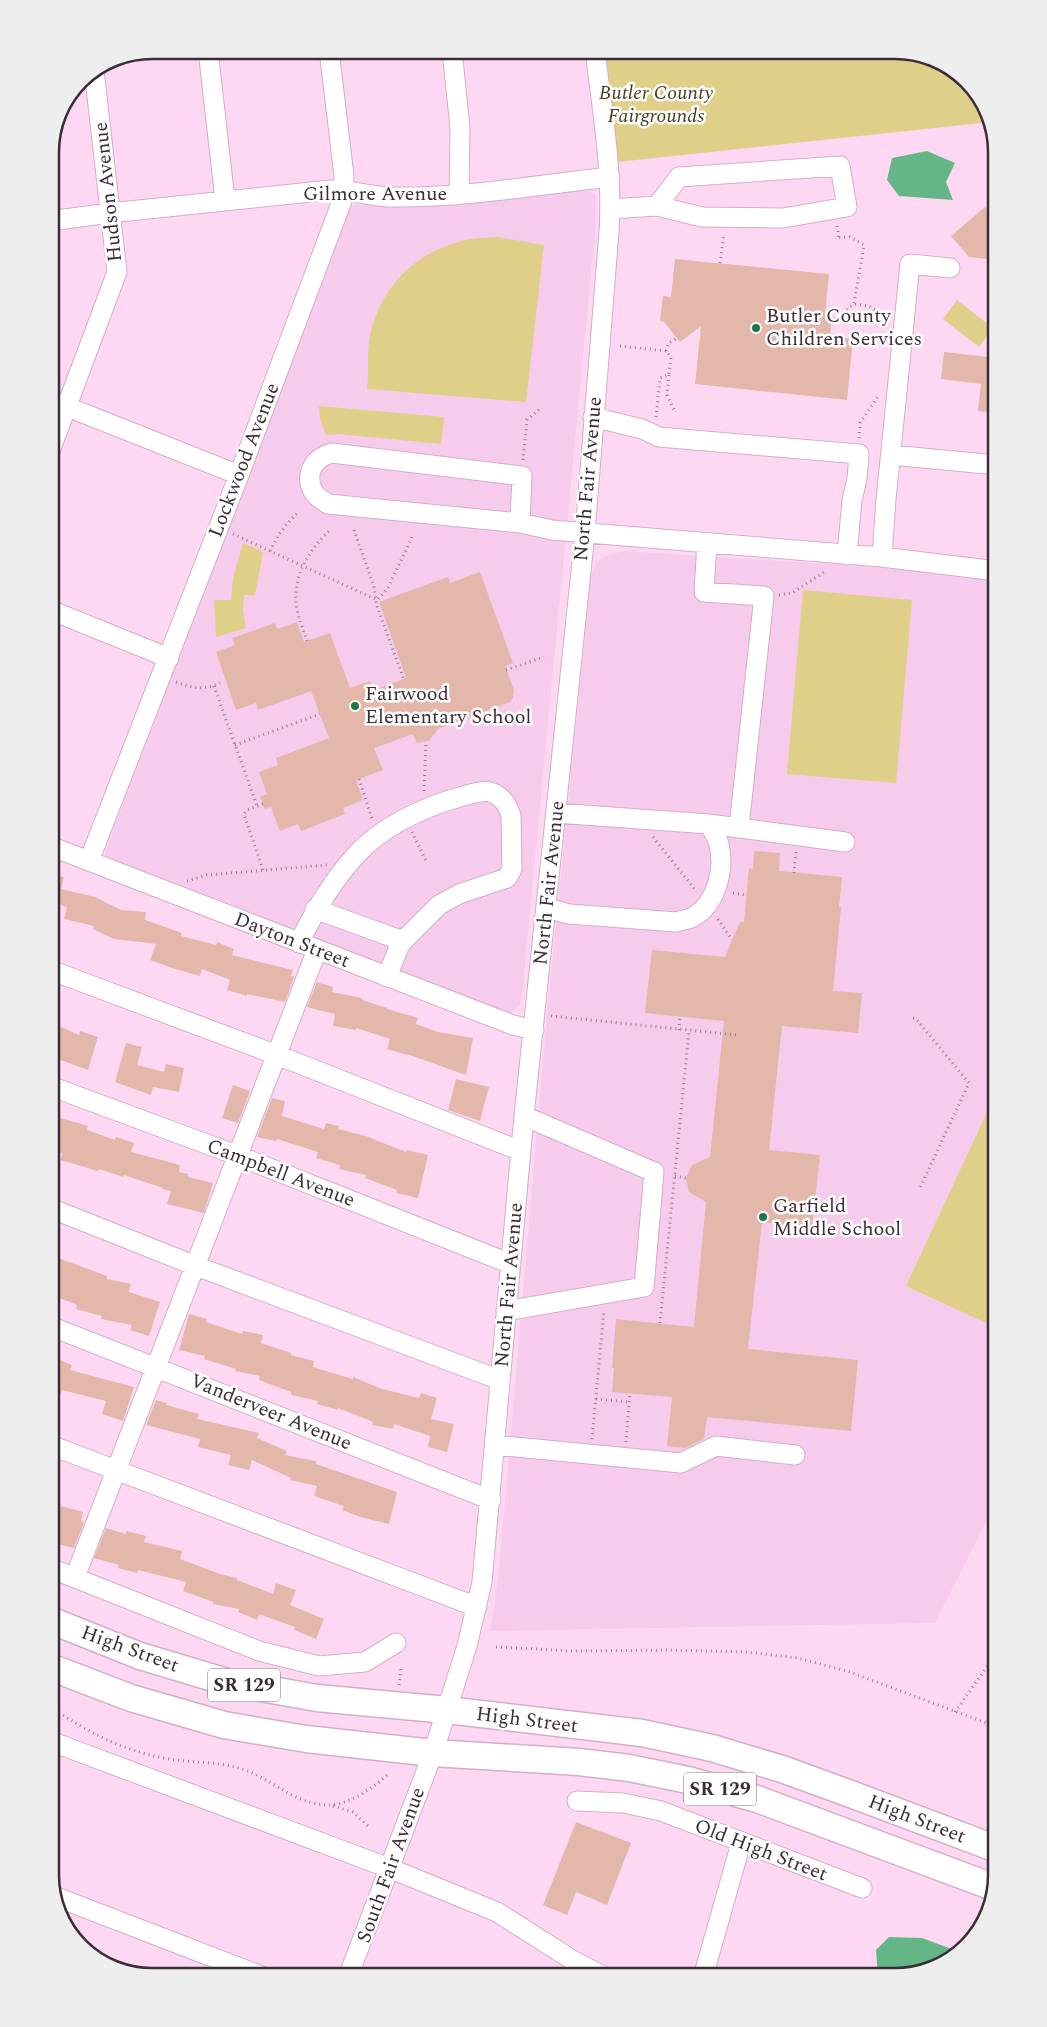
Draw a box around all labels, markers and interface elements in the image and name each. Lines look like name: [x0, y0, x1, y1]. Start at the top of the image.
park label: Butler County Fairgrounds: [599, 78, 713, 131]
street label: Hudson Avenue: [86, 120, 130, 264]
street label: Gilmore Avenue: [303, 179, 447, 209]
place label: Butler County Children Services: [766, 301, 922, 354]
marker: Butler County Children Services: [750, 322, 762, 334]
street label: Lockwood Avenue: [201, 378, 287, 542]
street label: North Fair Avenue: [566, 395, 610, 563]
place label: Fairwood Elementary School: [365, 679, 531, 732]
marker: Fairwood Elementary School: [349, 700, 361, 712]
street label: North Fair Avenue: [525, 799, 573, 967]
street label: Dayton Street: [230, 904, 354, 976]
street label: Campbell Avenue: [203, 1131, 359, 1215]
place label: Garfield Middle School: [773, 1191, 901, 1244]
street label: North Fair Avenue: [487, 1201, 531, 1369]
marker: Garfield Middle School: [757, 1211, 769, 1223]
street label: Vanderveer Avenue: [186, 1366, 356, 1458]
street label: High Street: [77, 1617, 183, 1681]
road number: SR 129: [208, 1668, 280, 1702]
street label: High Street: [474, 1699, 580, 1741]
road number: SR 129: [684, 1772, 756, 1806]
street label: South Fair Avenue: [349, 1783, 433, 1947]
street label: High Street: [864, 1787, 970, 1851]
street label: Old High Street: [690, 1811, 832, 1889]

